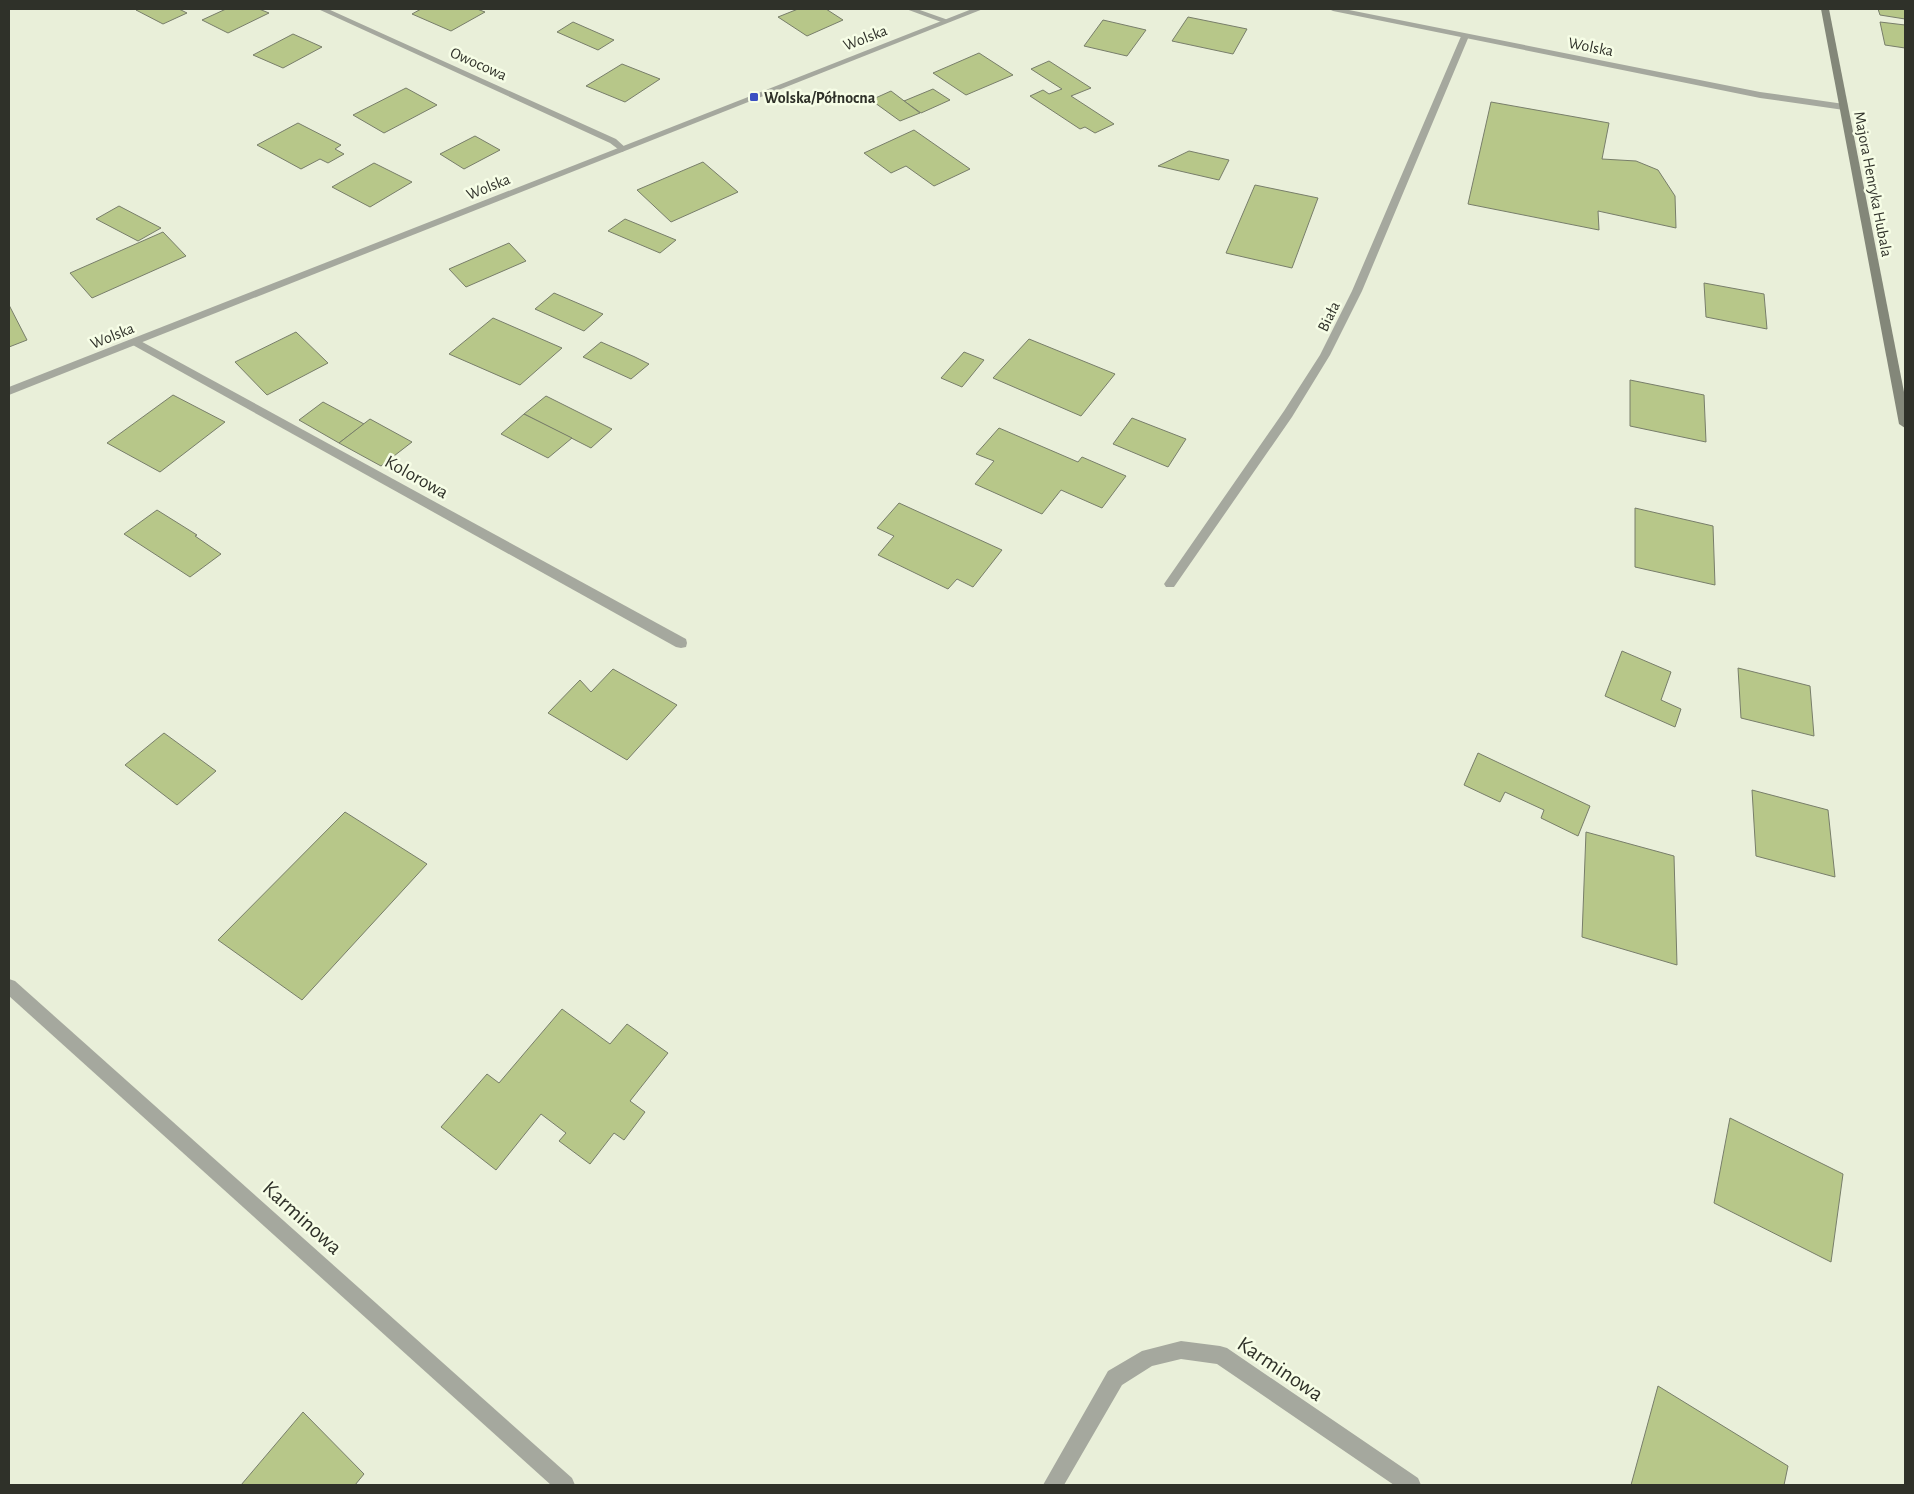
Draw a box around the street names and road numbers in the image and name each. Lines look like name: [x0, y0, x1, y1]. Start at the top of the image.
street label: Wolska: [841, 22, 890, 54]
street label: Wolska: [1567, 35, 1615, 59]
street label: Owocowa: [448, 44, 509, 83]
street label: Majora Henryka Hubala: [1850, 110, 1895, 259]
street label: Wolska: [464, 171, 513, 203]
street label: Biała: [1315, 299, 1343, 334]
street label: Wolska: [88, 320, 137, 352]
street label: Kolorowa: [381, 452, 451, 503]
street label: Karminowa: [258, 1177, 346, 1259]
street label: Karminowa: [1234, 1332, 1327, 1405]

